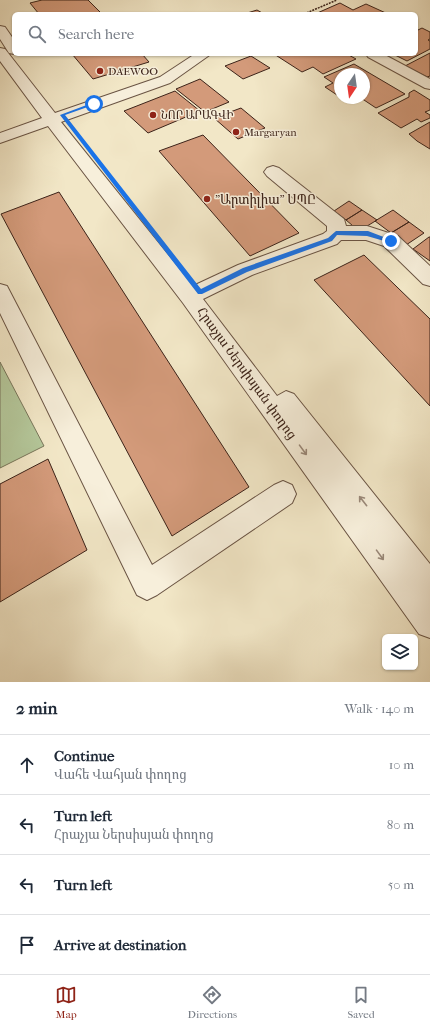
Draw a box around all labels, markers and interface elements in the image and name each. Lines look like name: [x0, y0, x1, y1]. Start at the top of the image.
search box: [12, 12, 418, 56]
icon: search: [26, 23, 48, 45]
text: Search here: [58, 25, 134, 43]
place label: DAEWOO: [108, 65, 158, 78]
marker: DAEWOO: [95, 66, 105, 76]
north arrow: [334, 68, 370, 104]
route start: [85, 95, 103, 113]
place label: ՆՈՐ ԱՐԱԳՎԻ: [161, 109, 234, 122]
marker: ՆՈՐ ԱՐԱԳՎԻ: [148, 110, 158, 120]
place label: Margaryan: [244, 126, 297, 139]
marker: Margaryan: [231, 127, 241, 137]
place label: "Արտիլիա" ՍՊԸ: [215, 192, 316, 208]
marker: "Արտիլիա" ՍՊԸ: [202, 194, 212, 204]
route end: [382, 232, 400, 250]
street label: Հրաչյա Ներսիսյան փողոց: [193, 304, 300, 443]
one-way arrow: [299, 445, 307, 456]
one-way arrow: [359, 496, 367, 507]
one-way arrow: [376, 549, 384, 560]
map controls: [382, 634, 418, 670]
button: layers: [382, 634, 418, 670]
text: 2 min: [16, 698, 57, 718]
text: Walk · 140 m: [345, 701, 414, 716]
text: Continue: [54, 747, 114, 765]
icon: ahead: [16, 754, 38, 776]
text: 10 m: [389, 757, 414, 772]
text: Վահե Վահյան փողոց: [54, 767, 186, 782]
text: Turn left: [54, 807, 112, 825]
icon: left: [16, 814, 38, 836]
text: 80 m: [387, 817, 414, 832]
text: Հրաչյա Ներսիսյան փողոց: [54, 827, 214, 842]
icon: left: [16, 874, 38, 896]
text: Turn left: [54, 876, 112, 894]
text: 50 m: [388, 877, 414, 892]
icon: arrive: [16, 934, 38, 956]
text: Arrive at destination: [54, 936, 186, 954]
tab: Map: [55, 984, 77, 1021]
tab: Directions: [188, 984, 237, 1021]
tab: Saved: [347, 984, 375, 1021]

